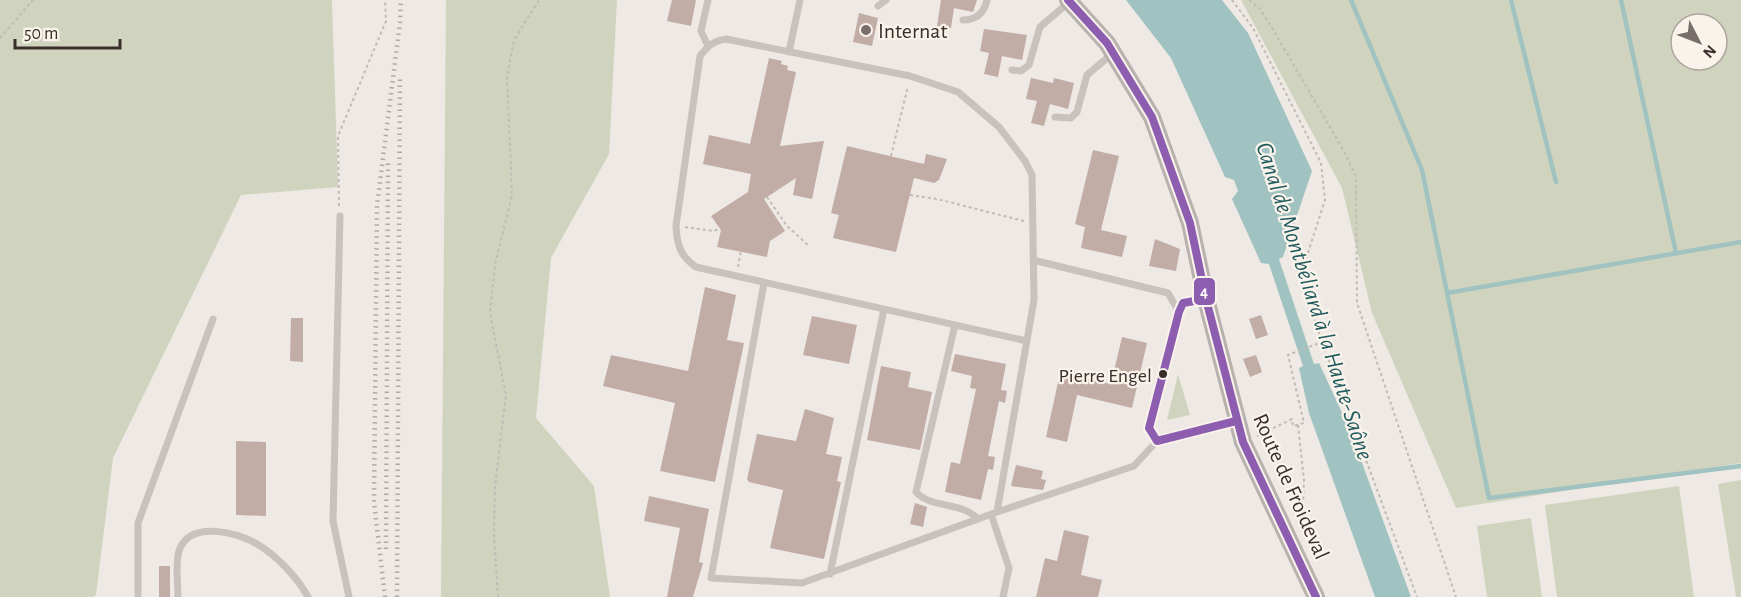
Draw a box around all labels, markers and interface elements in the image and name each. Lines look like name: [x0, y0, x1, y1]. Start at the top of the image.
scale bar: [15, 12, 120, 50]
north arrow: [1669, 12, 1729, 72]
place label: Internat: [878, 20, 948, 42]
marker: Internat: [859, 23, 873, 37]
text: 50 m: [24, 25, 58, 43]
text: N: [1700, 42, 1719, 61]
water label: Canal de Montbéliard à la Haute-Saône: [1251, 139, 1377, 463]
line badge: 4: [1193, 277, 1216, 306]
text: 4: [1200, 284, 1208, 300]
place label: Pierre Engel: [1058, 366, 1152, 386]
marker: Pierre Engel: [1157, 368, 1169, 380]
street label: Route de Froideval: [1249, 410, 1333, 563]

